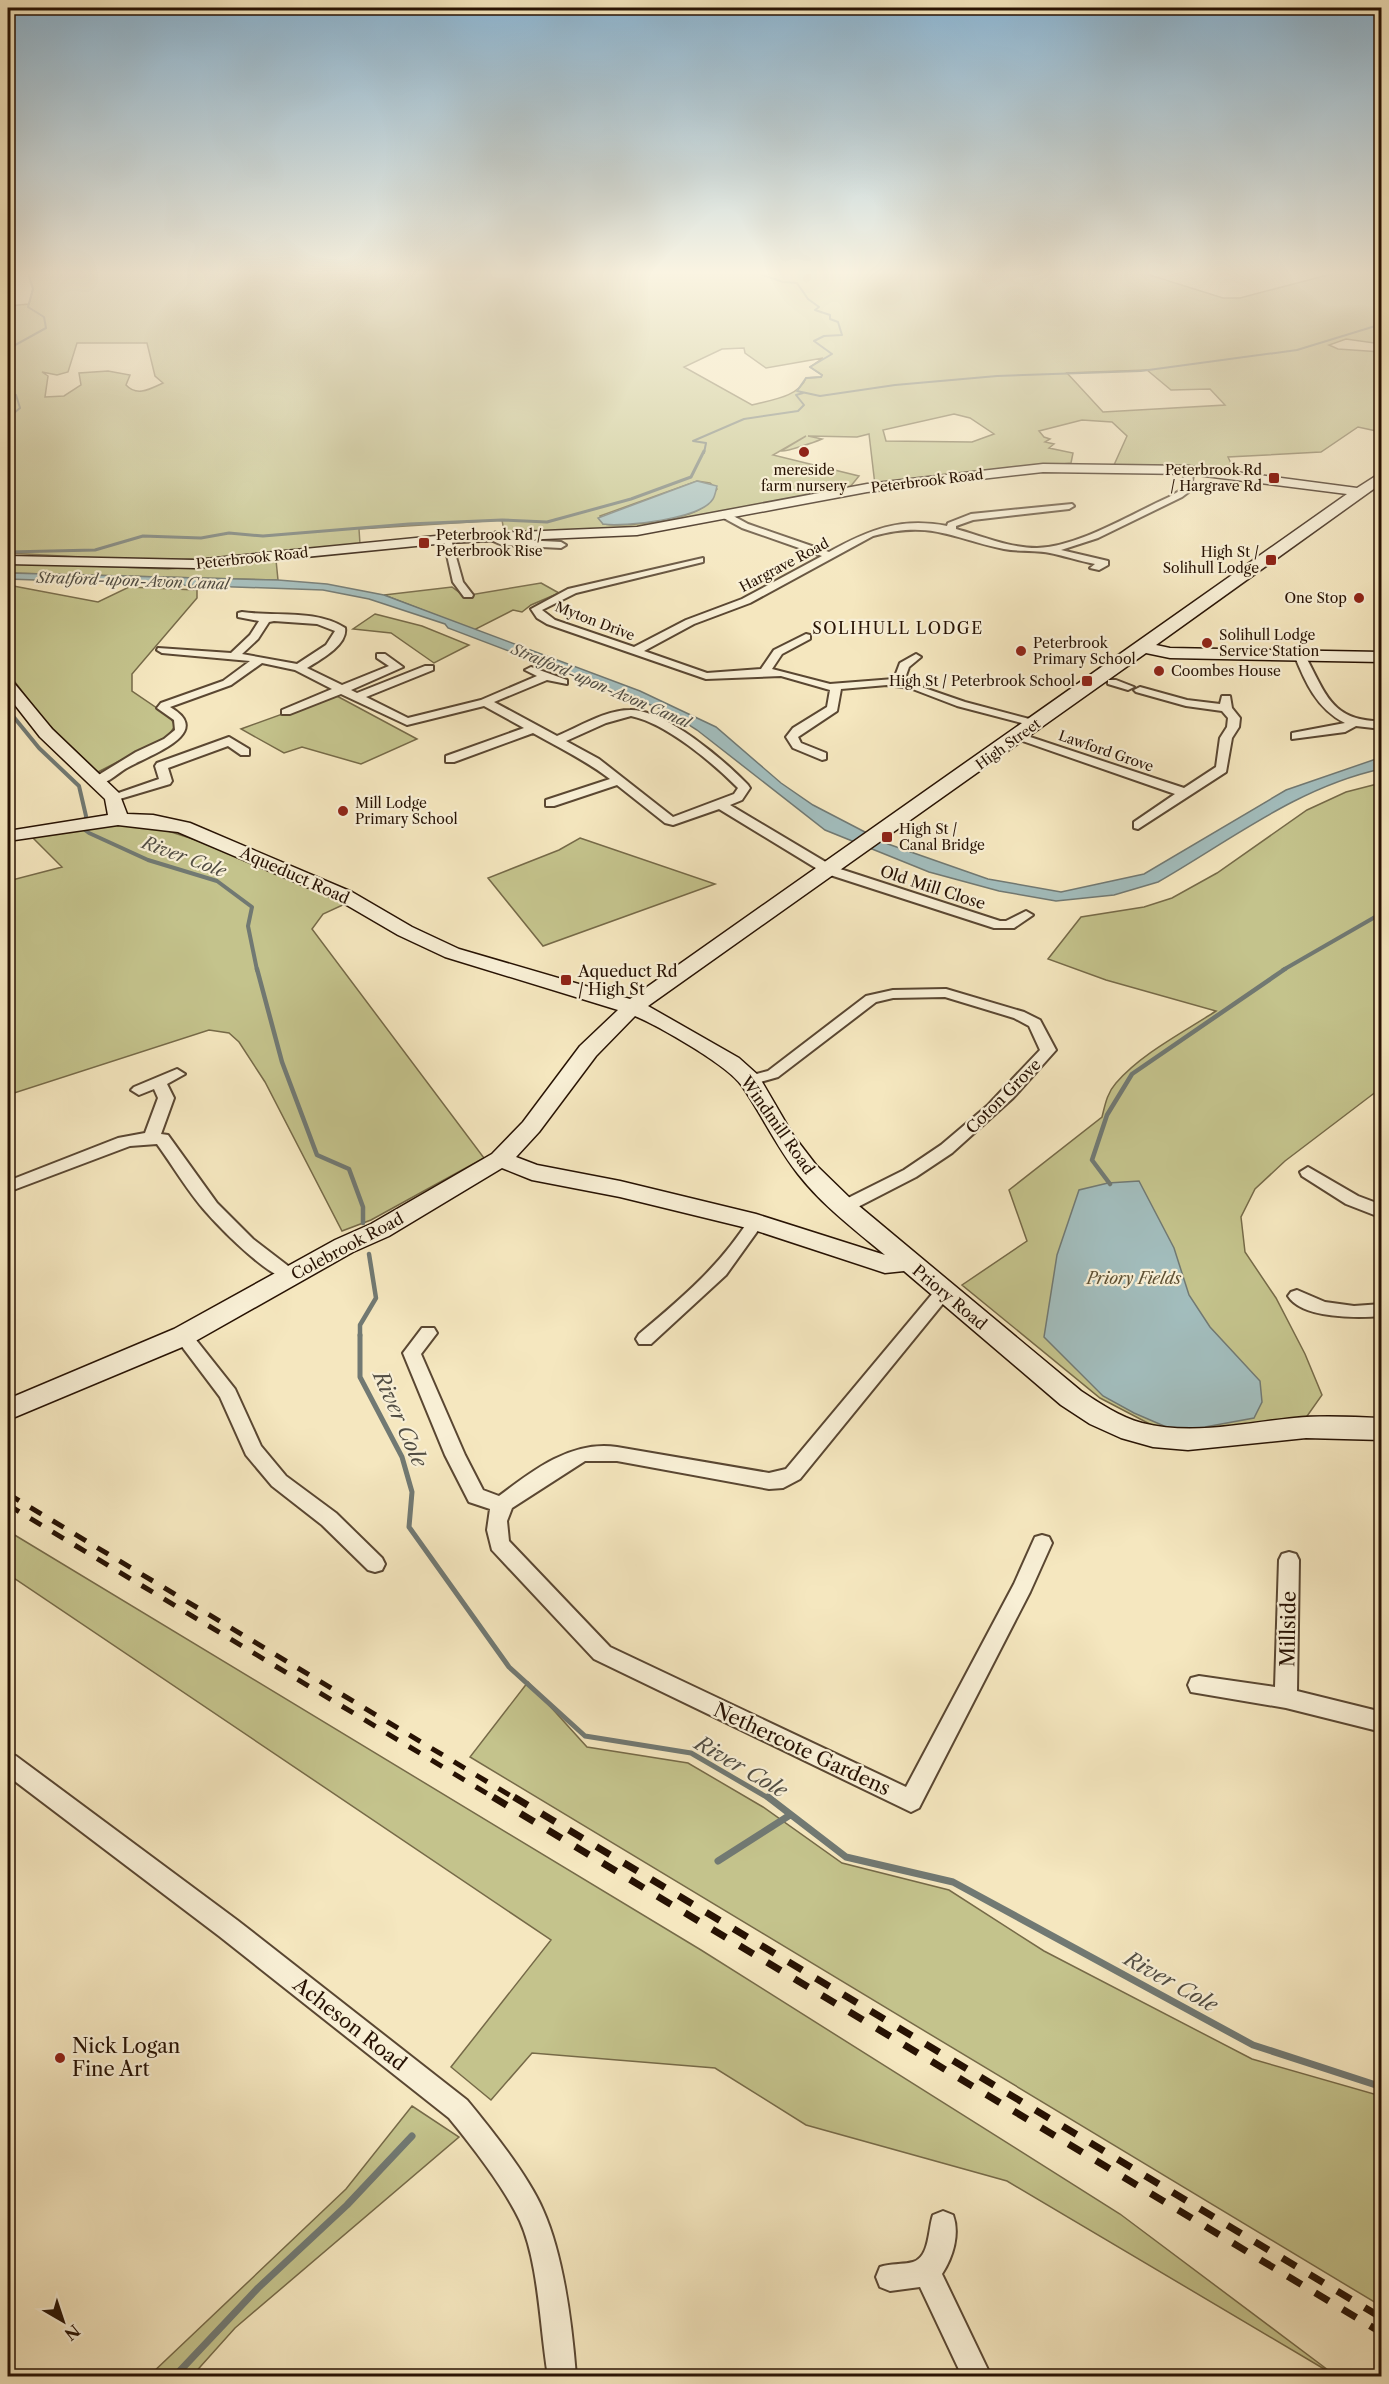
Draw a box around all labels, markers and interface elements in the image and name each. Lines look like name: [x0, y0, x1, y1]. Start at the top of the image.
marker: mereside farm nursery: [797, 445, 811, 459]
place label: mereside farm nursery: [761, 461, 847, 495]
place label: Peterbrook Rd / Hargrave Rd: [1165, 461, 1262, 495]
street label: Peterbrook Road: [870, 465, 985, 497]
marker: Peterbrook Rd / Hargrave Rd: [1267, 471, 1281, 485]
place label: Peterbrook Rd / Peterbrook Rise: [436, 526, 543, 560]
street label: Hargrave Road: [736, 534, 832, 596]
marker: Peterbrook Rd / Peterbrook Rise: [417, 536, 431, 550]
street label: Peterbrook Road: [195, 543, 310, 573]
place label: High St / Solihull Lodge: [1163, 543, 1259, 577]
marker: High St / Solihull Lodge: [1264, 553, 1278, 567]
water label: Stratford-upon-Avon Canal: [35, 568, 232, 593]
place label: One Stop: [1284, 589, 1347, 607]
marker: One Stop: [1352, 591, 1366, 605]
street label: Myton Drive: [553, 598, 638, 645]
district label: SOLIHULL LODGE: [812, 618, 984, 638]
place label: Solihull Lodge Service Station: [1219, 626, 1319, 660]
place label: Peterbrook Primary School: [1033, 634, 1136, 668]
marker: Solihull Lodge Service Station: [1200, 636, 1214, 650]
water label: Stratford-upon-Avon Canal: [508, 639, 696, 733]
marker: Peterbrook Primary School: [1014, 644, 1028, 658]
place label: Coombes House: [1171, 662, 1281, 680]
marker: Coombes House: [1152, 664, 1166, 678]
place label: High St / Peterbrook School: [889, 672, 1075, 690]
marker: High St / Peterbrook School: [1080, 674, 1094, 688]
street label: High Street: [972, 714, 1044, 774]
street label: Lawford Grove: [1056, 726, 1156, 776]
place label: Mill Lodge Primary School: [355, 794, 458, 828]
marker: Mill Lodge Primary School: [336, 804, 350, 818]
place label: High St / Canal Bridge: [899, 820, 985, 854]
marker: High St / Canal Bridge: [880, 830, 894, 844]
water label: River Cole: [137, 831, 230, 883]
street label: Aqueduct Road: [236, 842, 353, 908]
street label: Old Mill Close: [878, 861, 988, 913]
place label: Aqueduct Rd / High St: [577, 961, 678, 999]
marker: Aqueduct Rd / High St: [559, 973, 573, 987]
street label: Coton Grove: [961, 1054, 1045, 1138]
street label: Windmill Road: [736, 1071, 819, 1178]
street label: Colebrook Road: [287, 1208, 407, 1284]
street label: Priory Road: [909, 1260, 991, 1334]
park label: Priory Fields: [1085, 1268, 1181, 1288]
water label: River Cole: [367, 1365, 433, 1471]
street label: Millside: [1275, 1591, 1301, 1667]
street label: Nethercote Gardens: [710, 1698, 894, 1800]
water label: River Cole: [689, 1729, 793, 1803]
water label: River Cole: [1119, 1945, 1223, 2018]
street label: Acheson Road: [288, 1972, 411, 2076]
place label: Nick Logan Fine Art: [72, 2034, 181, 2081]
marker: Nick Logan Fine Art: [53, 2051, 67, 2065]
north arrow: [33, 2291, 93, 2351]
text: N: [61, 2321, 84, 2345]

